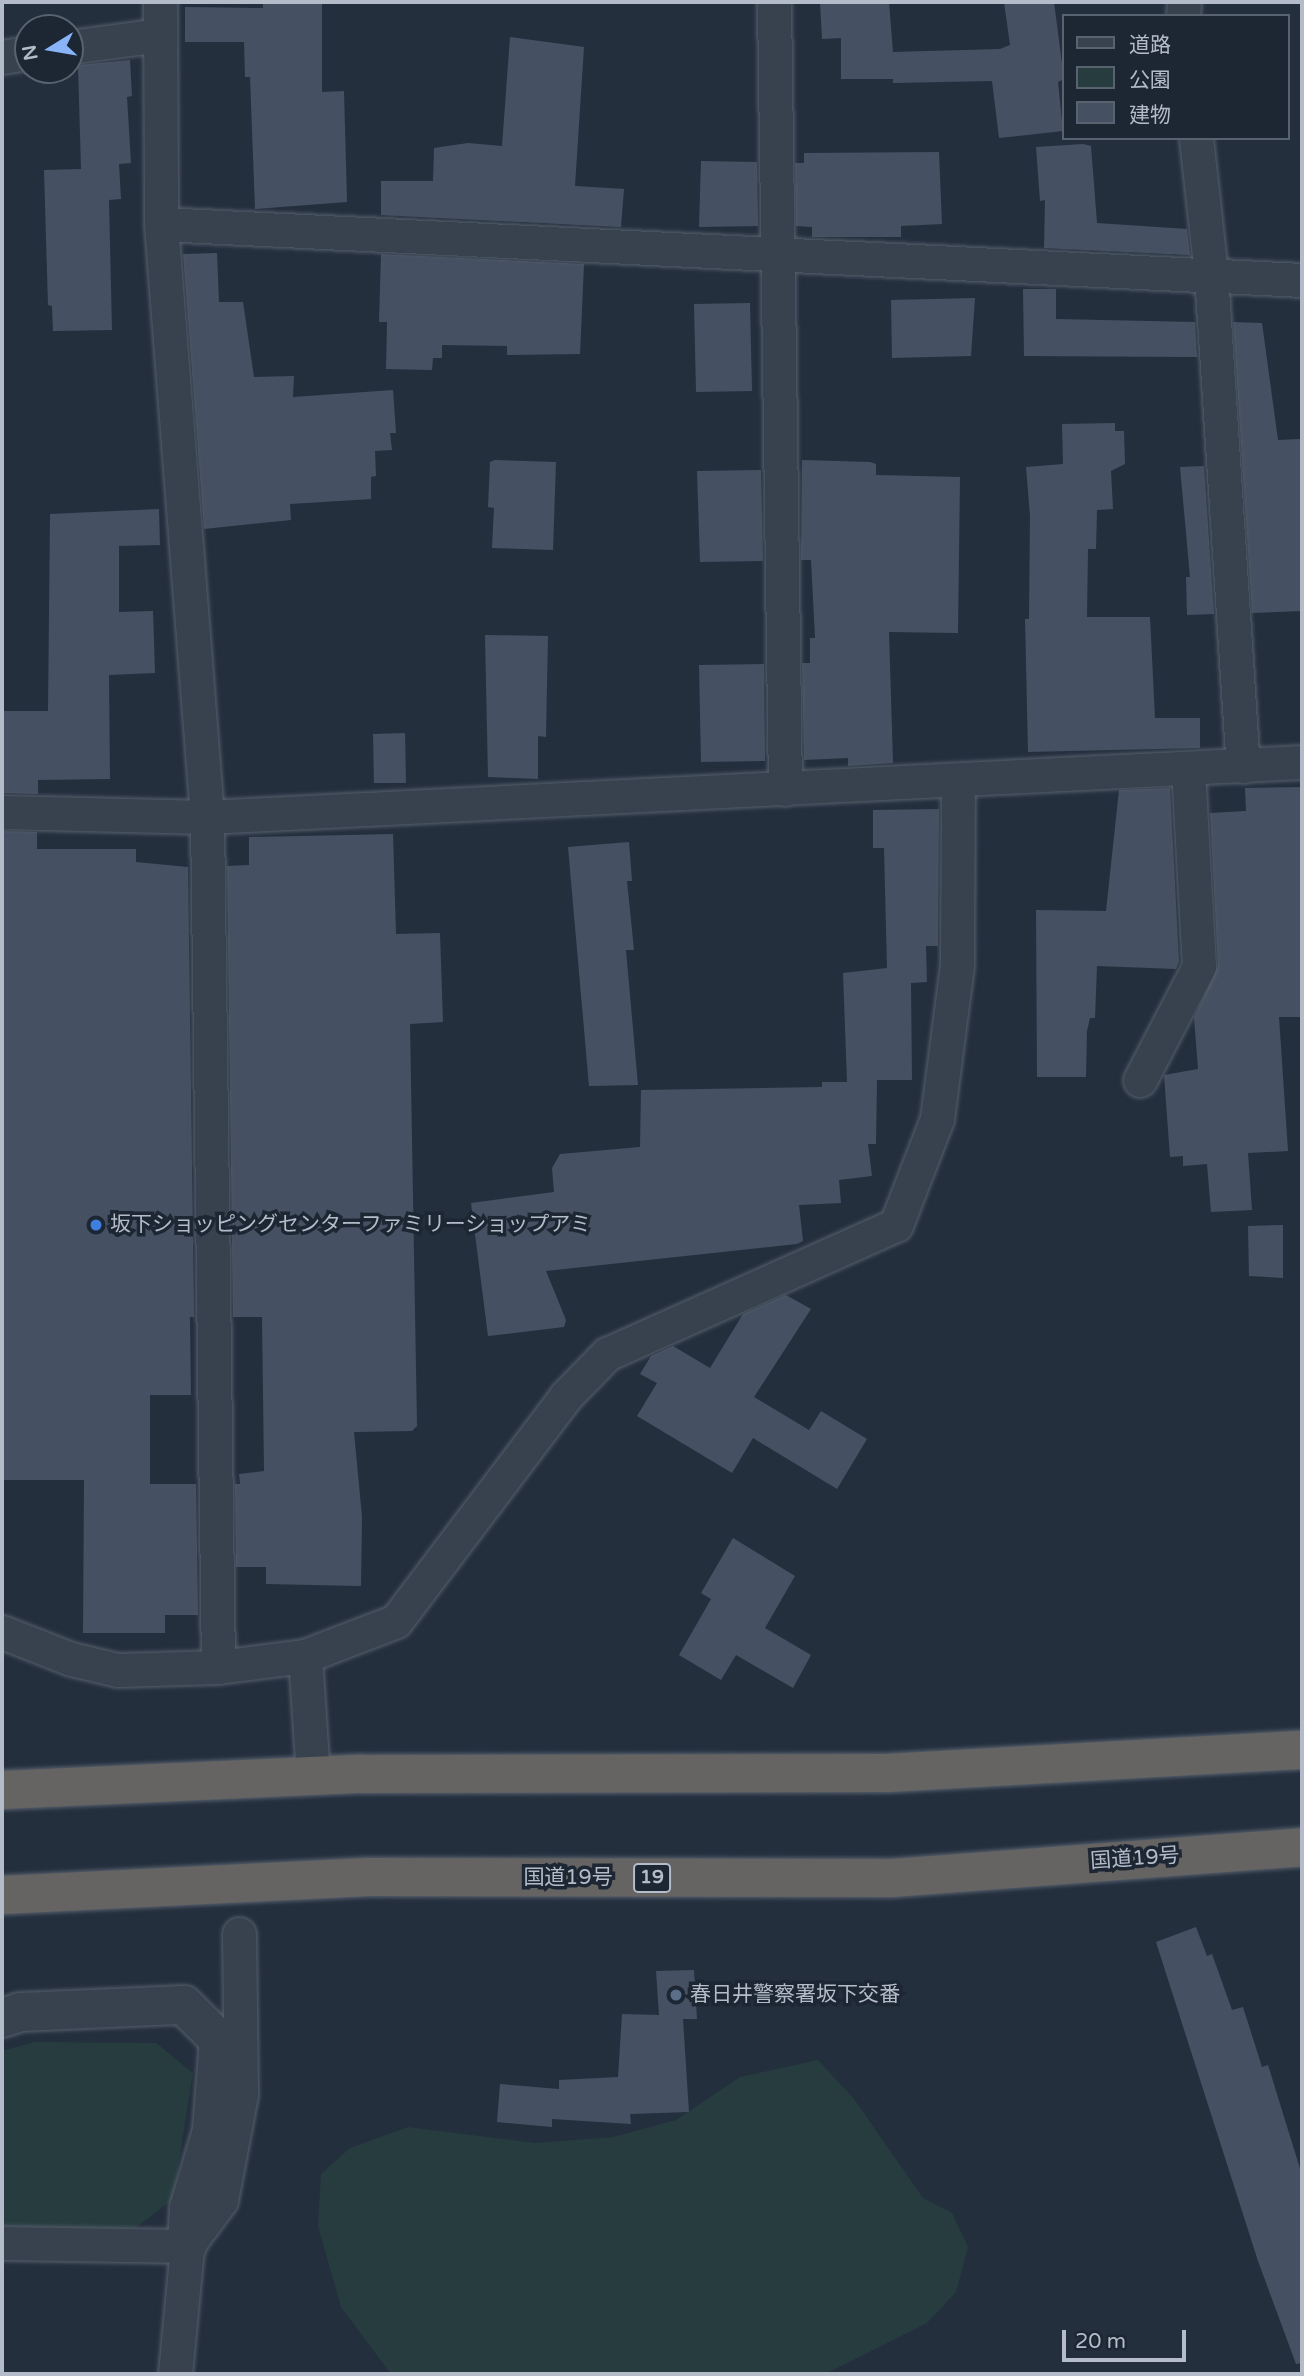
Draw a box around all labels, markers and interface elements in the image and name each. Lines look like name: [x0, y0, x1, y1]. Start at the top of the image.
north arrow: [14, 14, 84, 84]
legend: [1062, 14, 1290, 140]
text: 道路: [1129, 33, 1171, 58]
text: N: [18, 43, 43, 62]
text: 公園: [1129, 68, 1171, 93]
text: 建物: [1129, 103, 1171, 128]
place label: 坂下ショッピングセンターファミリーショップアミ: [110, 1212, 593, 1238]
marker: 坂下ショッピングセンターファミリーショップアミ: [88, 1217, 104, 1233]
street label: 国道19号: [1090, 1843, 1180, 1875]
road number: 19: [633, 1862, 671, 1894]
street label: 国道19号: [523, 1865, 613, 1891]
place label: 春日井警察署坂下交番: [690, 1982, 900, 2008]
marker: 春日井警察署坂下交番: [668, 1987, 684, 2003]
scale bar: [1066, 2316, 1190, 2360]
text: 20 m: [1075, 2329, 1126, 2354]

